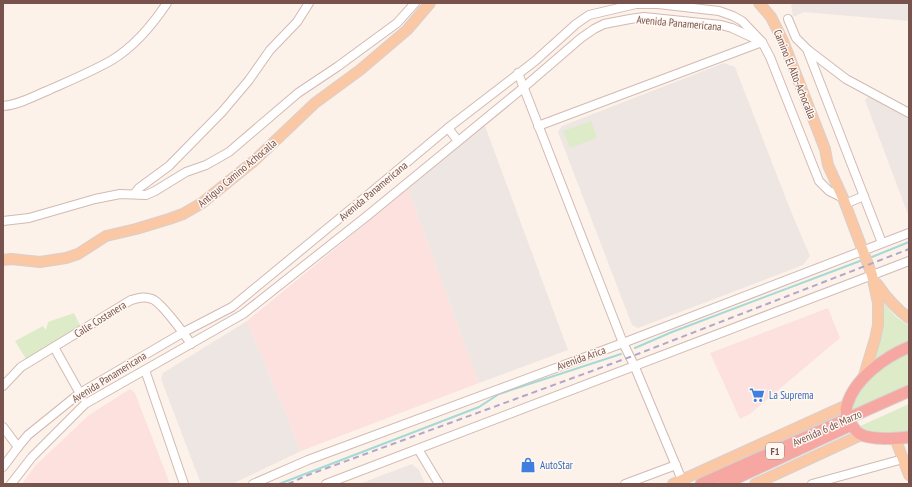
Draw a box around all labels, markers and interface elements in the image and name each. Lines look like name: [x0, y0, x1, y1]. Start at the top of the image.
street label: Avenida Panamericana: [636, 12, 722, 34]
street label: Camino El Alto-Achocalla: [771, 27, 819, 121]
street label: Antiguo Camino Achocalla: [195, 136, 279, 210]
street label: Avenida Panamericana: [336, 158, 410, 224]
street label: Calle Costanera: [71, 298, 129, 340]
street label: Avenida Arica: [555, 343, 607, 373]
street label: Avenida Panamericana: [69, 348, 149, 406]
supermarket icon: La Suprema: [748, 386, 766, 404]
place label: La Suprema: [769, 388, 814, 402]
street label: Avenida 6 de Marzo: [790, 406, 864, 450]
road number: F1: [766, 443, 784, 459]
shop icon: AutoStar: [519, 456, 537, 474]
place label: AutoStar: [540, 458, 573, 472]

